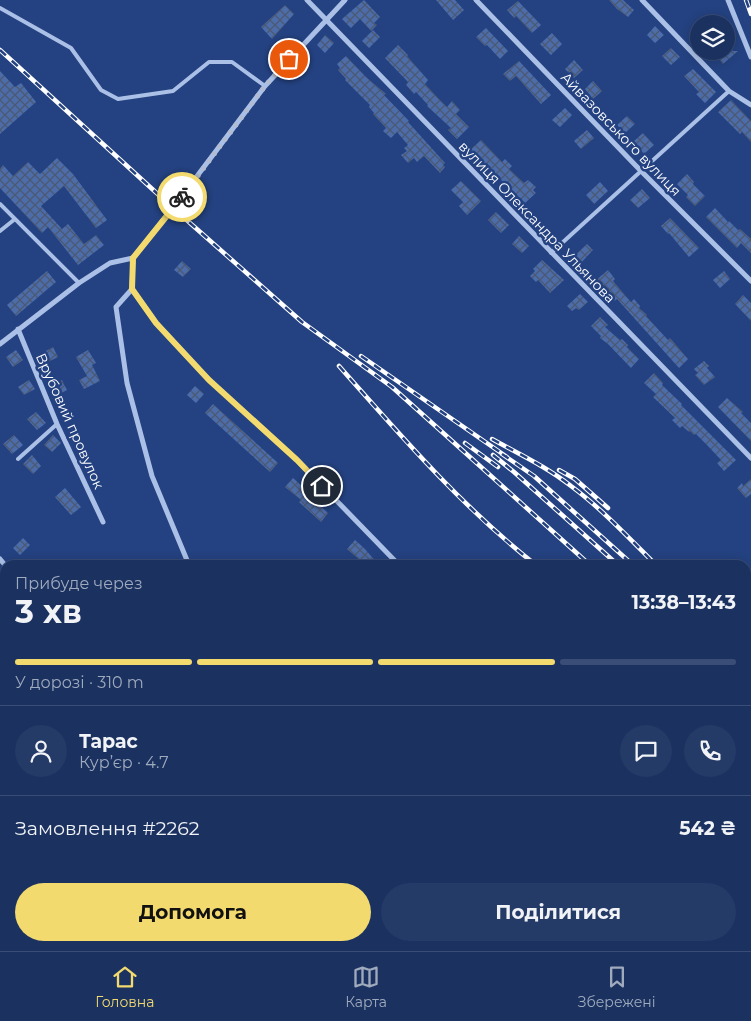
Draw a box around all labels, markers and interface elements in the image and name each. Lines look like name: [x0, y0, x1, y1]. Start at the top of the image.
map controls: [690, 15, 735, 60]
button: layers: [690, 15, 735, 60]
pin: [268, 38, 310, 80]
icon: bag: [275, 45, 303, 73]
street label: Айвазовського вулиця: [557, 68, 685, 200]
street label: вулиця Олександра Ульянова: [455, 137, 619, 307]
courier: [157, 172, 207, 222]
icon: bike: [168, 183, 196, 211]
street label: Врубовий провулок: [32, 350, 108, 492]
pin: [301, 465, 343, 507]
icon: home: [308, 472, 336, 500]
text: Прибуде через: [15, 574, 142, 593]
text: 13:38–13:43: [632, 591, 736, 614]
text: 3 хв: [15, 592, 82, 631]
text: У дорозі · 310 m: [15, 673, 144, 692]
button: person: [15, 725, 67, 777]
button: chat: [620, 725, 672, 777]
button: phone: [684, 725, 736, 777]
text: Тарас: [79, 730, 138, 753]
text: Кур’єр · 4.7: [79, 753, 169, 772]
text: Замовлення #2262: [15, 817, 200, 840]
text: 542 ₴: [679, 817, 736, 840]
button: Допомога: [15, 883, 371, 941]
button: Поділитися: [381, 883, 736, 941]
tab: Головна: [95, 963, 154, 1011]
tab: Карта: [345, 963, 387, 1011]
tab: Збережені: [578, 963, 656, 1011]

